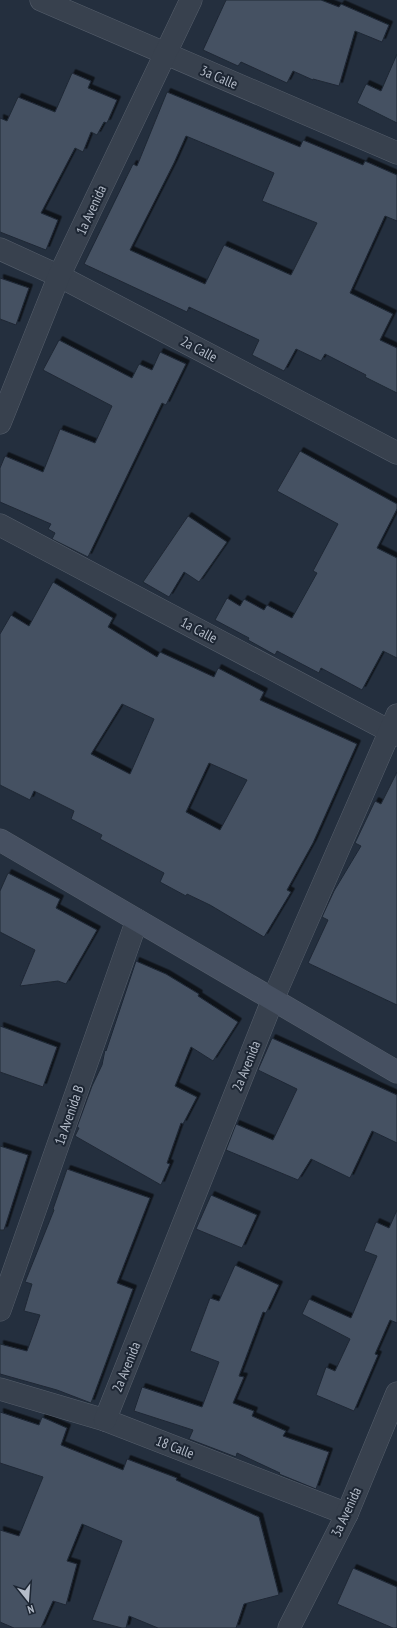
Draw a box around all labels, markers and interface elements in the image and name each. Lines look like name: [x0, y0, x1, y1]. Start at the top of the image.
street label: 3a Calle: [198, 61, 241, 93]
street label: 1a Avenida: [72, 182, 110, 238]
street label: 2a Calle: [178, 332, 221, 366]
street label: 1a Calle: [178, 613, 221, 647]
street label: 2a Avenida: [228, 1038, 264, 1094]
street label: 1a Avenida B: [50, 1083, 88, 1147]
street label: 2a Avenida: [108, 1339, 144, 1395]
street label: 18 Calle: [153, 1431, 197, 1463]
street label: 3a Avenida: [327, 1484, 365, 1540]
north arrow: [8, 1580, 48, 1620]
text: N: [26, 1602, 36, 1617]

